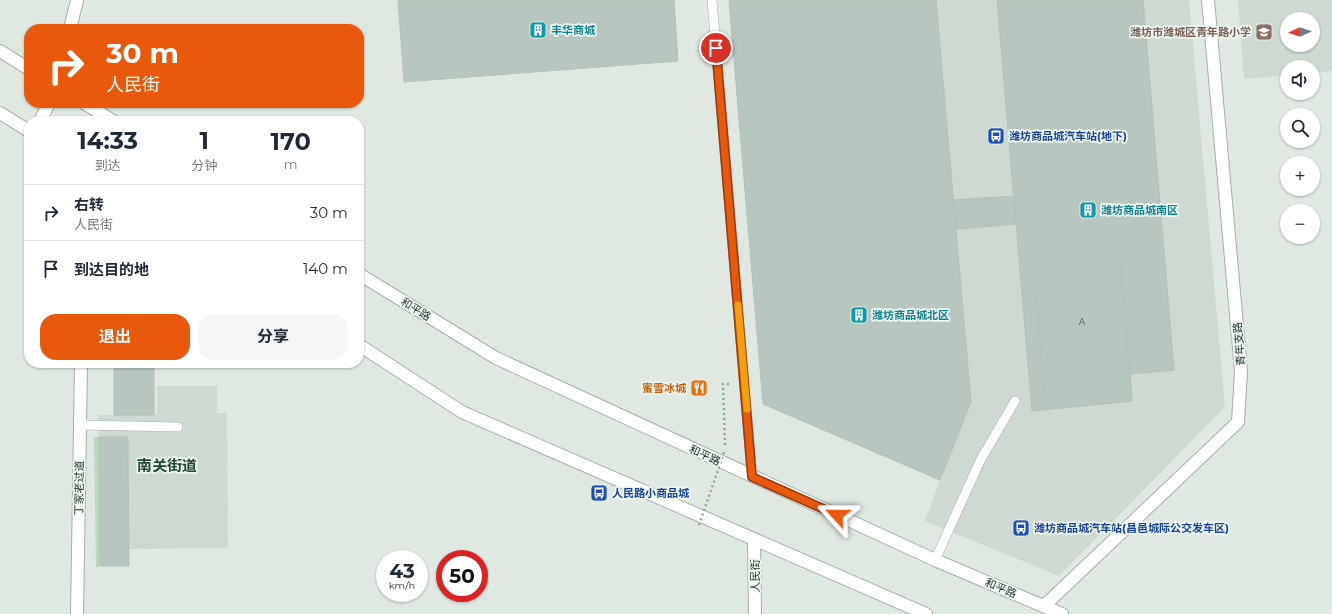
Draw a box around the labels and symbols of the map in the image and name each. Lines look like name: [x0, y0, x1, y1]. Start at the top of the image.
north arrow: [1280, 12, 1320, 52]
building icon: 丰华商城: [528, 20, 548, 40]
school or university icon: 潍坊市潍城区青年路小学: [1254, 22, 1274, 42]
place label: 丰华商城: [551, 23, 596, 37]
place label: 潍坊市潍城区青年路小学: [1130, 25, 1251, 39]
pin: [699, 31, 733, 65]
bus stop icon: 潍坊商品城汽车站(地下): [986, 126, 1006, 146]
place label: 潍坊商品城汽车站(地下): [1009, 129, 1127, 143]
building icon: 潍坊商品城南区: [1078, 200, 1098, 220]
place label: 潍坊商品城南区: [1101, 203, 1178, 217]
street label: 和平路: [398, 294, 434, 324]
building icon: 潍坊商品城北区: [849, 305, 869, 325]
place label: 潍坊商品城北区: [872, 308, 949, 322]
house number: A: [1079, 316, 1086, 327]
street label: 青年支路: [1230, 321, 1248, 367]
restaurant icon: 蜜雪冰城: [689, 378, 709, 398]
place label: 蜜雪冰城: [642, 381, 687, 395]
street label: 和平路: [687, 442, 723, 468]
district label: 南关街道: [137, 456, 197, 475]
street label: 丁家老过道: [72, 460, 86, 516]
bus stop icon: 人民路小商品城: [589, 483, 609, 503]
place label: 人民路小商品城: [612, 486, 690, 500]
position arrow: [816, 494, 858, 536]
bus stop icon: 潍坊商品城汽车站(昌邑城际公交发车区): [1011, 518, 1031, 538]
place label: 潍坊商品城汽车站(昌邑城际公交发车区): [1034, 521, 1229, 535]
speed limit sign: 50: [436, 550, 488, 602]
street label: 人民街: [748, 560, 762, 593]
street label: 和平路: [983, 575, 1019, 601]

